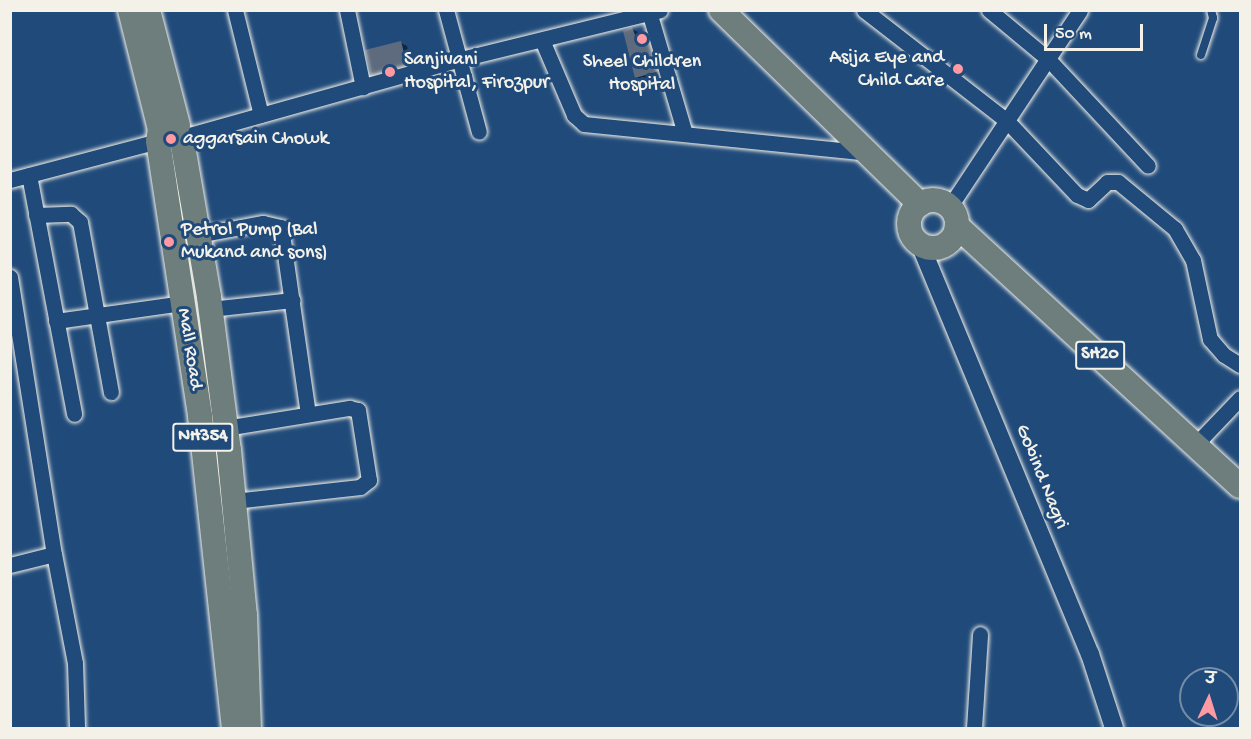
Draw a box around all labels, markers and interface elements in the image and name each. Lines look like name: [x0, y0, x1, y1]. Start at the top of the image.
scale bar: [1047, 12, 1146, 50]
text: 50 m: [1055, 24, 1092, 45]
marker: Sheel Children Hospital: [633, 30, 651, 48]
place label: Asija Eye and Child Care: [829, 46, 944, 93]
place label: Sanjivani Hospital, Firozpur: [404, 48, 549, 95]
place label: Sheel Children Hospital: [583, 50, 701, 97]
marker: Asija Eye and Child Care: [949, 60, 967, 78]
marker: Sanjivani Hospital, Firozpur: [381, 63, 399, 81]
place label: aggarsain Chowk: [183, 127, 328, 151]
marker: aggarsain Chowk: [164, 132, 178, 146]
place label: Petrol Pump (Bal Mukand and sons): [181, 219, 328, 266]
marker: Petrol Pump (Bal Mukand and sons): [162, 235, 176, 249]
street label: Mall Road: [171, 307, 207, 391]
road number: SH20: [1074, 340, 1126, 370]
street label: Gobind Nagri: [1009, 421, 1073, 533]
road number: NH354: [172, 422, 234, 452]
north arrow: [1179, 667, 1239, 727]
text: उ: [1204, 671, 1216, 690]

